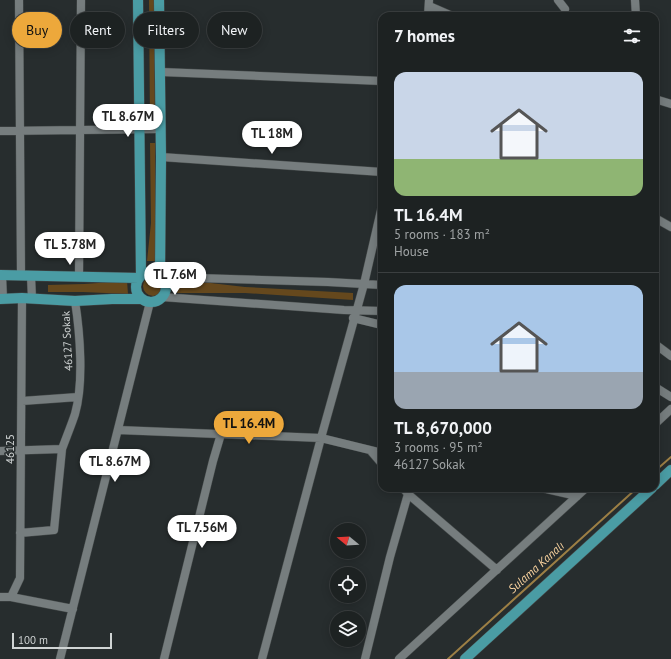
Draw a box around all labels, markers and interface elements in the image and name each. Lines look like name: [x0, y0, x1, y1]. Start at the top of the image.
chip: Buy: [12, 12, 62, 48]
chip: Rent: [70, 12, 125, 48]
chip: Filters: [133, 12, 199, 48]
chip: New: [207, 12, 262, 48]
text: 7 homes: [394, 25, 455, 47]
icon: filters: [621, 25, 643, 47]
icon: home: [483, 98, 555, 170]
pin: TL 8.67M: [87, 104, 169, 138]
text: TL 8.67M: [102, 108, 154, 125]
pin: TL 18M: [239, 121, 305, 155]
text: TL 18M: [251, 125, 293, 142]
text: TL 16.4M: [394, 204, 463, 226]
text: 5 rooms · 183 m²: [394, 226, 490, 243]
pin: TL 5.78M: [29, 232, 111, 266]
text: TL 5.78M: [44, 236, 96, 253]
text: House: [394, 243, 429, 260]
pin: TL 7.6M: [138, 262, 212, 296]
text: TL 7.6M: [153, 266, 197, 283]
street label: 46127 Sokak: [58, 310, 76, 371]
icon: home: [483, 311, 555, 383]
pin: TL 16.4M: [208, 411, 290, 445]
text: TL 16.4M: [223, 415, 275, 432]
text: TL 8,670,000: [394, 417, 492, 439]
street label: 46125: [3, 434, 17, 464]
text: 3 rooms · 95 m²: [394, 439, 483, 456]
pin: TL 8.67M: [74, 449, 156, 483]
text: TL 8.67M: [89, 453, 141, 470]
text: 46127 Sokak: [394, 456, 465, 473]
pin: TL 7.56M: [161, 515, 243, 549]
text: TL 7.56M: [177, 519, 227, 536]
north arrow: [330, 523, 366, 559]
map controls: [330, 523, 366, 647]
water label: Sulama Kanalı: [505, 538, 567, 596]
button: locate: [330, 567, 366, 603]
button: layers: [330, 611, 366, 647]
scale bar: [12, 631, 112, 650]
text: 100 m: [18, 633, 48, 647]

